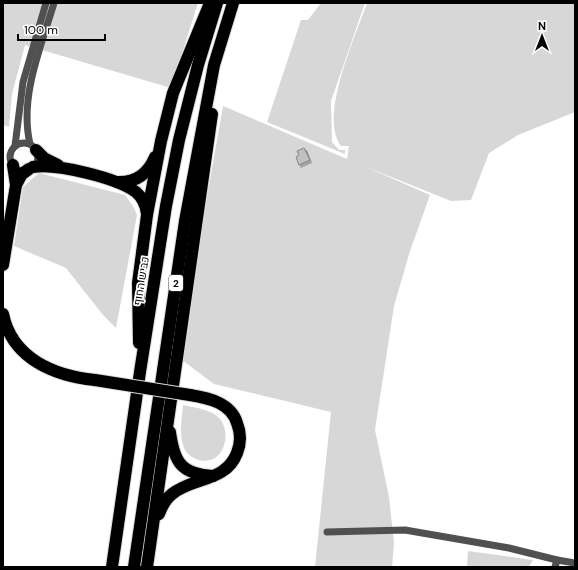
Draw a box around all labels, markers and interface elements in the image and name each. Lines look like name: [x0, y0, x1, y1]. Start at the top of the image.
scale bar: [18, 16, 105, 42]
north arrow: [522, 16, 562, 56]
text: N: [538, 19, 546, 33]
text: 100 m: [24, 22, 58, 38]
street label: כביש החוף: [130, 255, 152, 307]
road number: 2: [169, 275, 183, 291]

